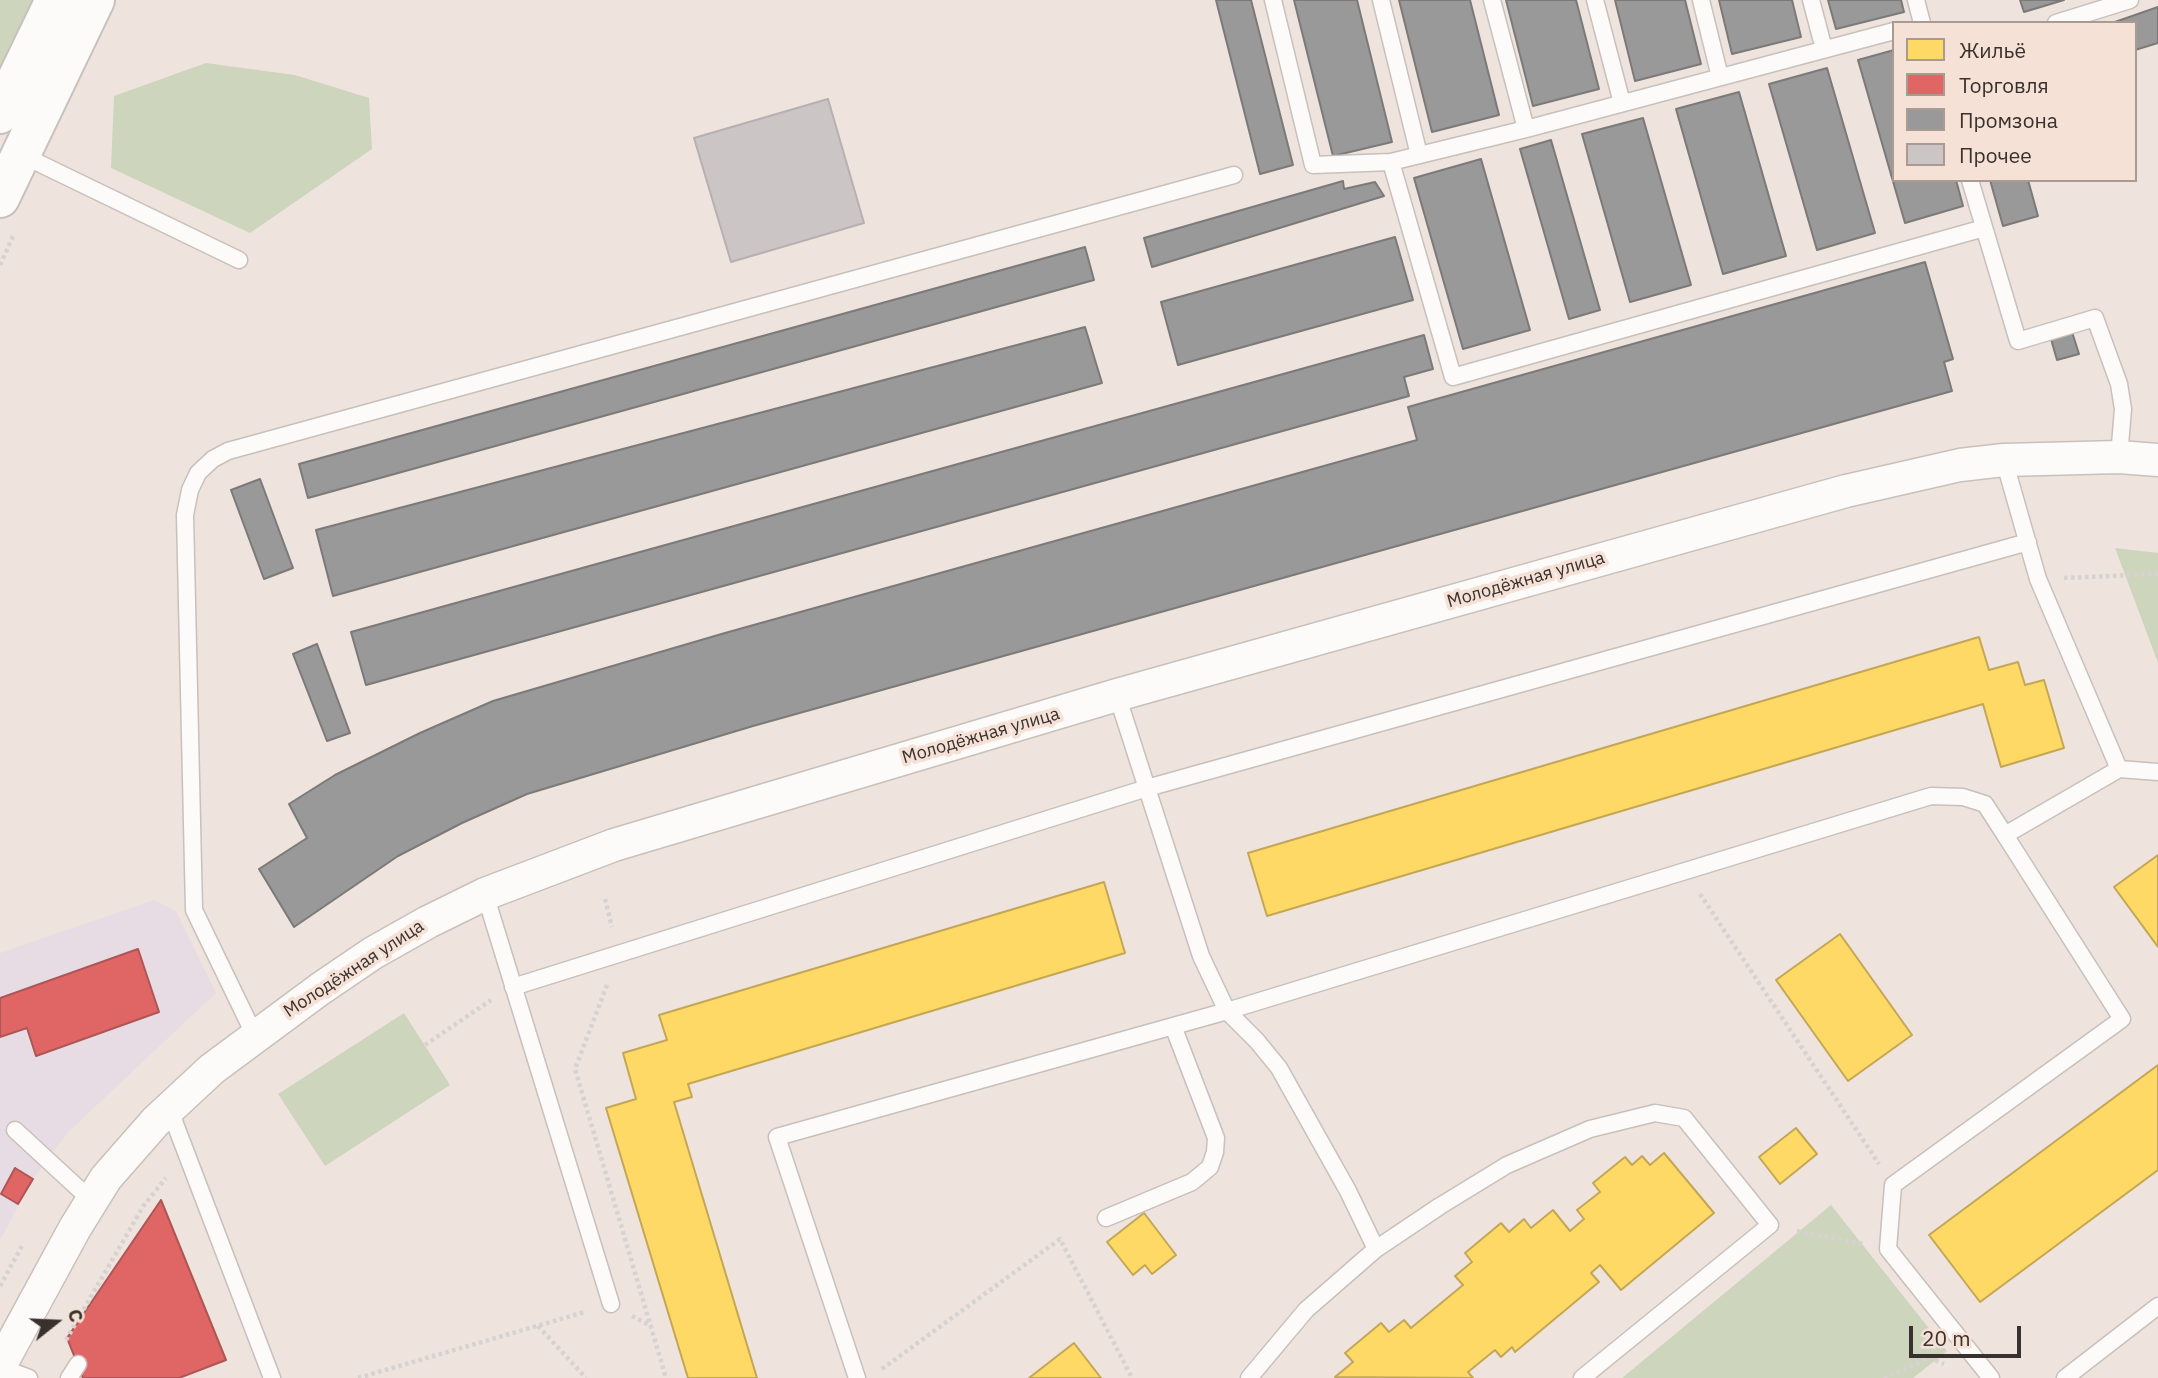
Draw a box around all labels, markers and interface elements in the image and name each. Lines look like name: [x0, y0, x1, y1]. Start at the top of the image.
legend: [1892, 21, 2137, 182]
text: Жильё: [1959, 36, 2026, 64]
text: Торговля: [1959, 71, 2049, 99]
text: Промзона: [1959, 106, 2058, 134]
text: Прочее: [1959, 141, 2032, 169]
street label: Молодёжная улица: [1445, 547, 1607, 613]
street label: Молодёжная улица: [900, 703, 1062, 769]
street label: Молодёжная улица: [280, 916, 428, 1022]
north arrow: [21, 1287, 91, 1357]
text: С: [63, 1306, 89, 1325]
scale bar: [1913, 1312, 2025, 1356]
text: 20 m: [1922, 1324, 1971, 1352]

